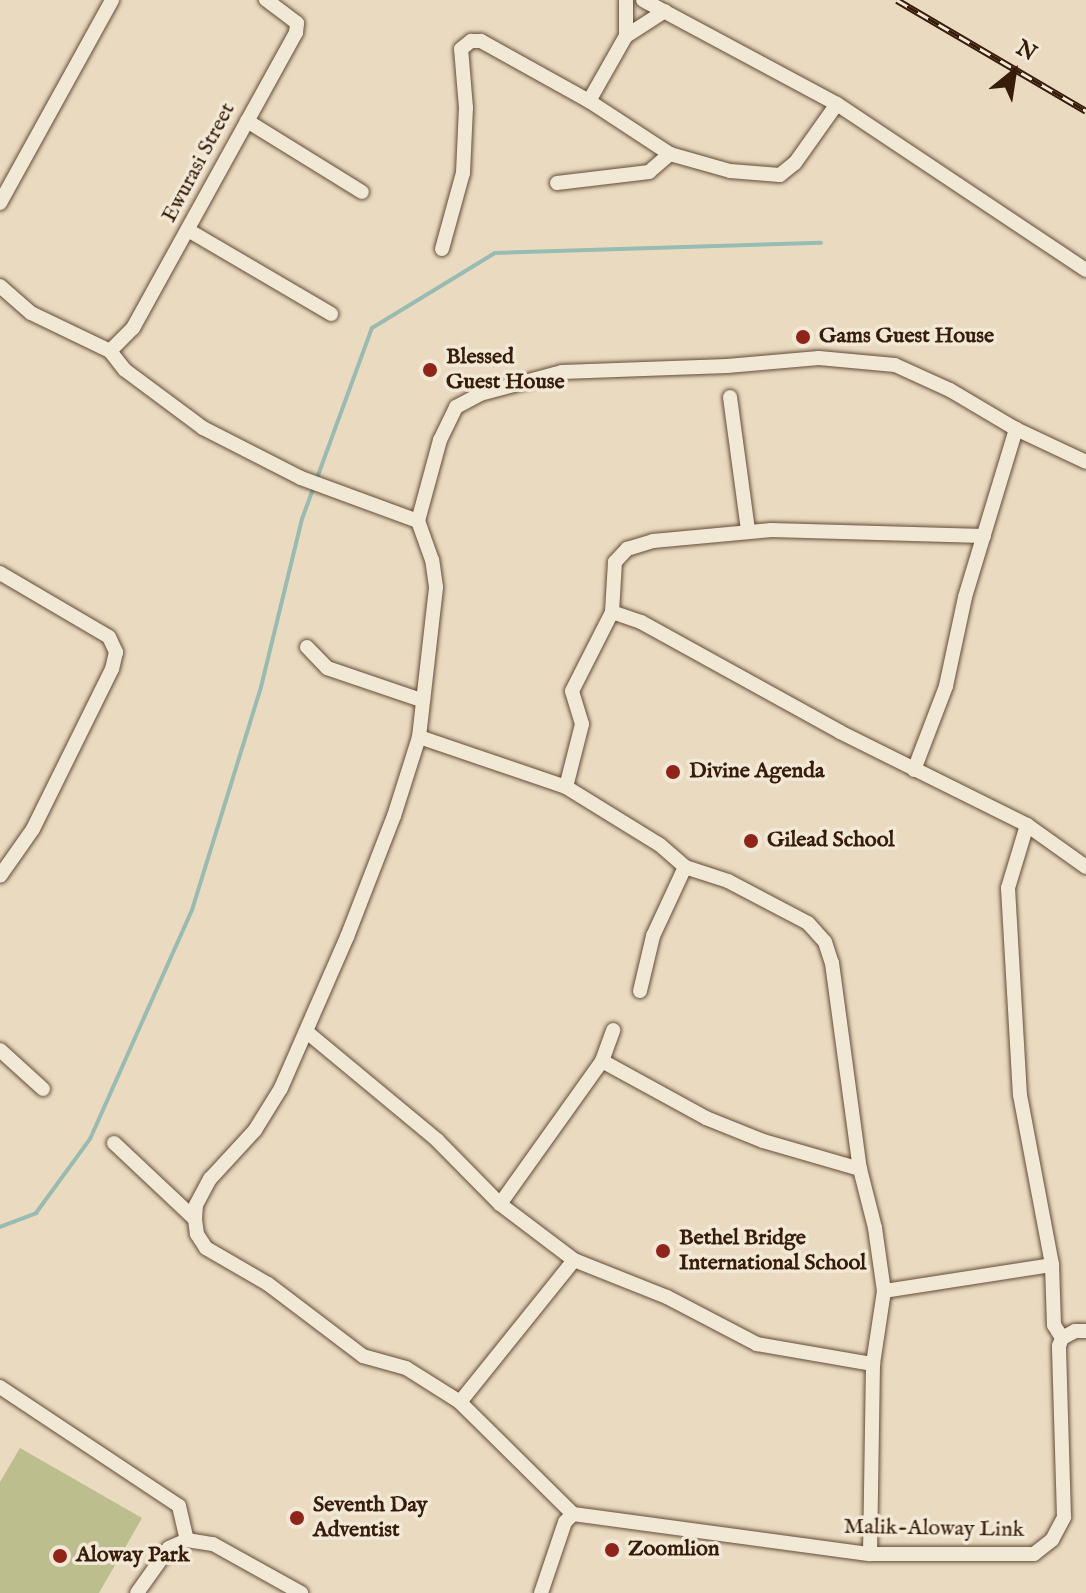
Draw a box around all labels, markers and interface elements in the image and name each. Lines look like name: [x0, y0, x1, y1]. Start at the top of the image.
north arrow: [974, 32, 1054, 112]
text: N: [1011, 34, 1041, 68]
street label: Ewurasi Street: [156, 99, 242, 227]
place label: Gams Guest House: [819, 324, 994, 350]
marker: Gams Guest House: [794, 328, 812, 346]
place label: Blessed Guest House: [446, 344, 565, 396]
marker: Blessed Guest House: [421, 361, 439, 379]
place label: Divine Agenda: [689, 759, 825, 785]
marker: Divine Agenda: [664, 763, 682, 781]
place label: Gilead School: [767, 828, 894, 854]
marker: Gilead School: [742, 832, 760, 850]
place label: Bethel Bridge International School: [679, 1225, 866, 1276]
marker: Bethel Bridge International School: [654, 1242, 672, 1260]
place label: Seventh Day Adventist: [313, 1492, 428, 1544]
marker: Seventh Day Adventist: [288, 1509, 306, 1527]
street label: Malik-Aloway Link: [843, 1514, 1025, 1544]
place label: Zoomlion: [628, 1537, 719, 1563]
marker: Zoomlion: [603, 1541, 621, 1559]
place label: Aloway Park: [76, 1543, 190, 1569]
marker: Aloway Park: [51, 1547, 69, 1565]

